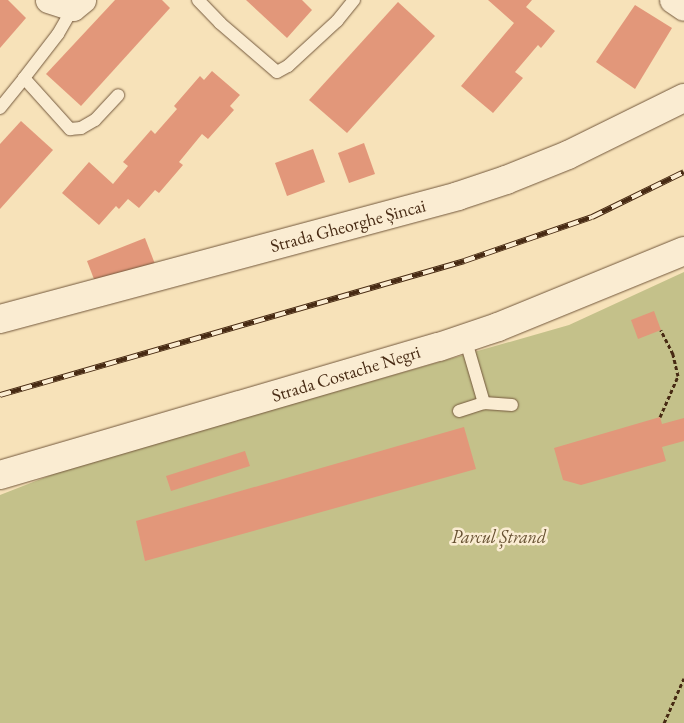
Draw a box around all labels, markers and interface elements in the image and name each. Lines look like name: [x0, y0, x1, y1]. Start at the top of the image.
street label: Strada Gheorghe Șincai: [268, 195, 428, 257]
street label: Strada Costache Negri: [269, 341, 423, 407]
park label: Parcul Ștrand: [452, 526, 546, 548]

